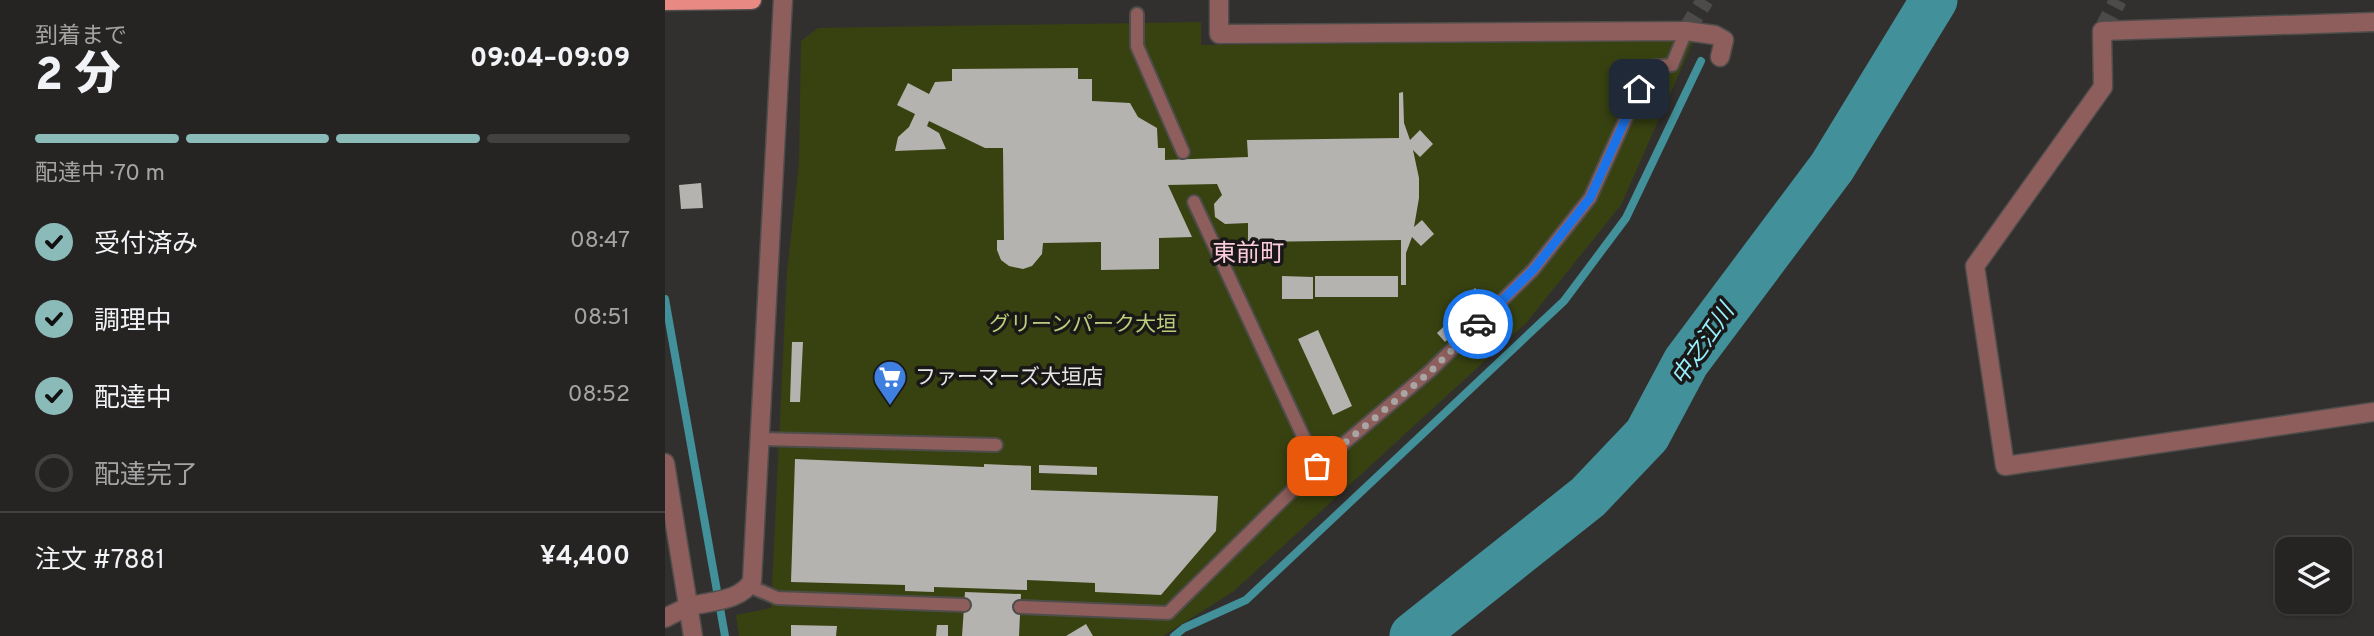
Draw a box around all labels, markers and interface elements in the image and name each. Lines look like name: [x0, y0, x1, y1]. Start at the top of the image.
text: 到着まで: [35, 23, 127, 52]
text: 09:04–09:09: [470, 43, 630, 76]
text: 2 分: [35, 48, 121, 107]
pin: [1609, 59, 1669, 119]
icon: home: [1620, 70, 1658, 108]
text: 配達中 · 70 m: [35, 160, 165, 189]
icon: check: [35, 223, 73, 261]
text: 08:47: [570, 227, 630, 256]
text: 受付済み: [94, 229, 198, 262]
district label: 東前町: [1212, 240, 1284, 270]
courier: [1443, 289, 1513, 359]
water label: 中之江川: [1666, 297, 1743, 392]
icon: check: [35, 300, 73, 338]
text: 08:51: [573, 304, 630, 333]
icon: car: [1459, 305, 1497, 343]
text: 調理中: [94, 306, 172, 339]
park label: グリーンパーク大垣: [989, 312, 1177, 339]
supermarket icon: ファーマーズ大垣店: [871, 358, 909, 407]
place label: ファーマーズ大垣店: [915, 365, 1103, 392]
icon: check: [35, 377, 73, 415]
text: 08:52: [568, 381, 630, 410]
text: 配達中: [94, 383, 172, 416]
pin: [1287, 436, 1347, 496]
icon: bag: [1298, 447, 1336, 485]
text: 配達完了: [94, 460, 198, 493]
map controls: [2275, 537, 2352, 614]
button: layers: [2275, 537, 2352, 614]
text: ¥4,400: [540, 541, 630, 574]
text: 注文 #7881: [35, 545, 165, 578]

